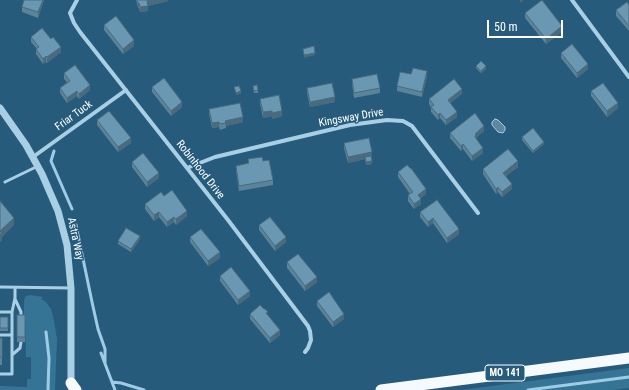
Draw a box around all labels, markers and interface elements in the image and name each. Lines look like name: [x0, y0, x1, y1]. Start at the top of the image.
scale bar: [489, 12, 565, 38]
text: 50 m: [494, 20, 518, 34]
street label: Friar Tuck: [53, 98, 95, 134]
street label: Kingsway Drive: [318, 106, 384, 130]
street label: Robinhood Drive: [173, 138, 227, 202]
street label: Astra Way: [64, 216, 86, 262]
road number: MO 141: [485, 365, 525, 381]

